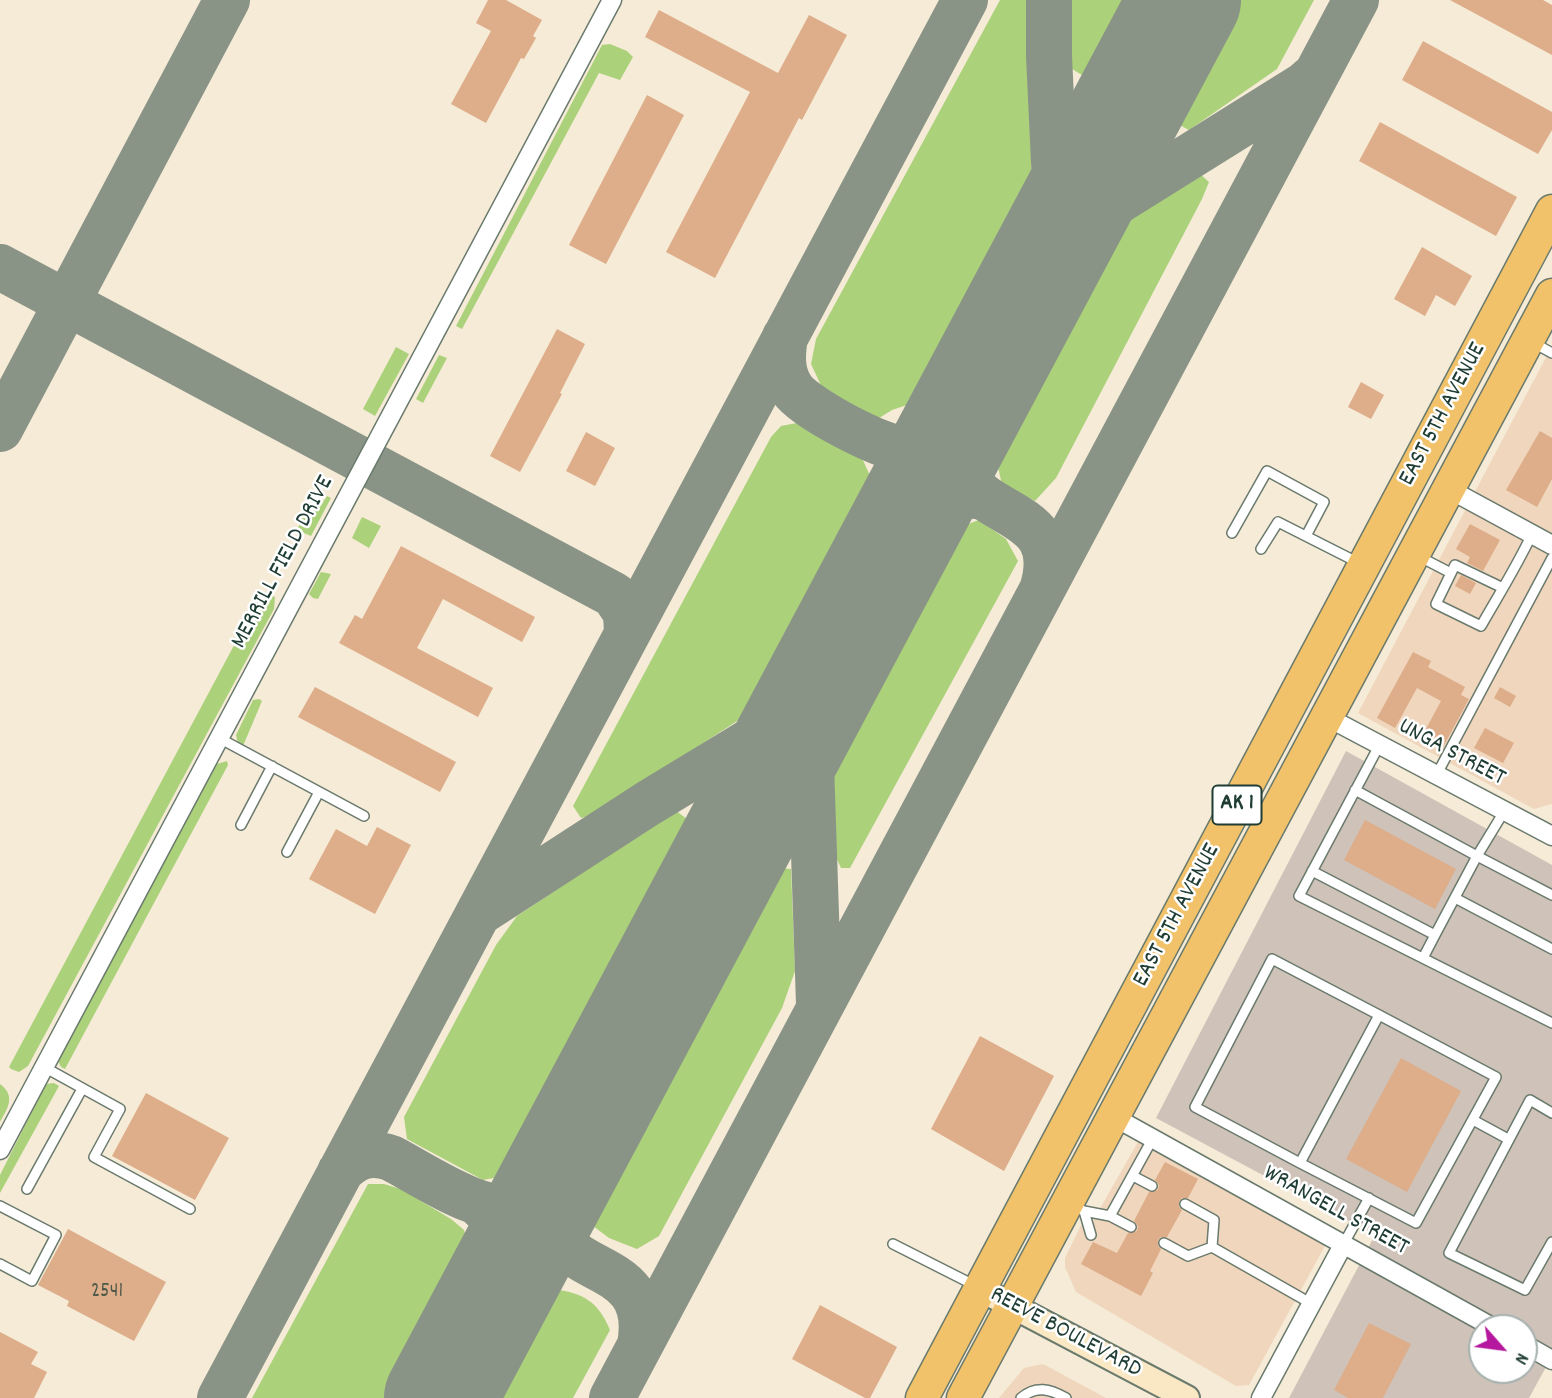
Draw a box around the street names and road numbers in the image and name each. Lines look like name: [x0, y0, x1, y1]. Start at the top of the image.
street label: EAST 5TH AVENUE: [1394, 338, 1494, 492]
street label: MERRILL FIELD DRIVE: [226, 472, 342, 654]
street label: UNGA STREET: [1392, 714, 1510, 794]
road number: AK 1: [1212, 786, 1262, 824]
street label: EAST 5TH AVENUE: [1128, 839, 1228, 993]
street label: WRANGELL STREET: [1257, 1160, 1413, 1264]
street label: REEVE BOULEVARD: [984, 1282, 1146, 1386]

